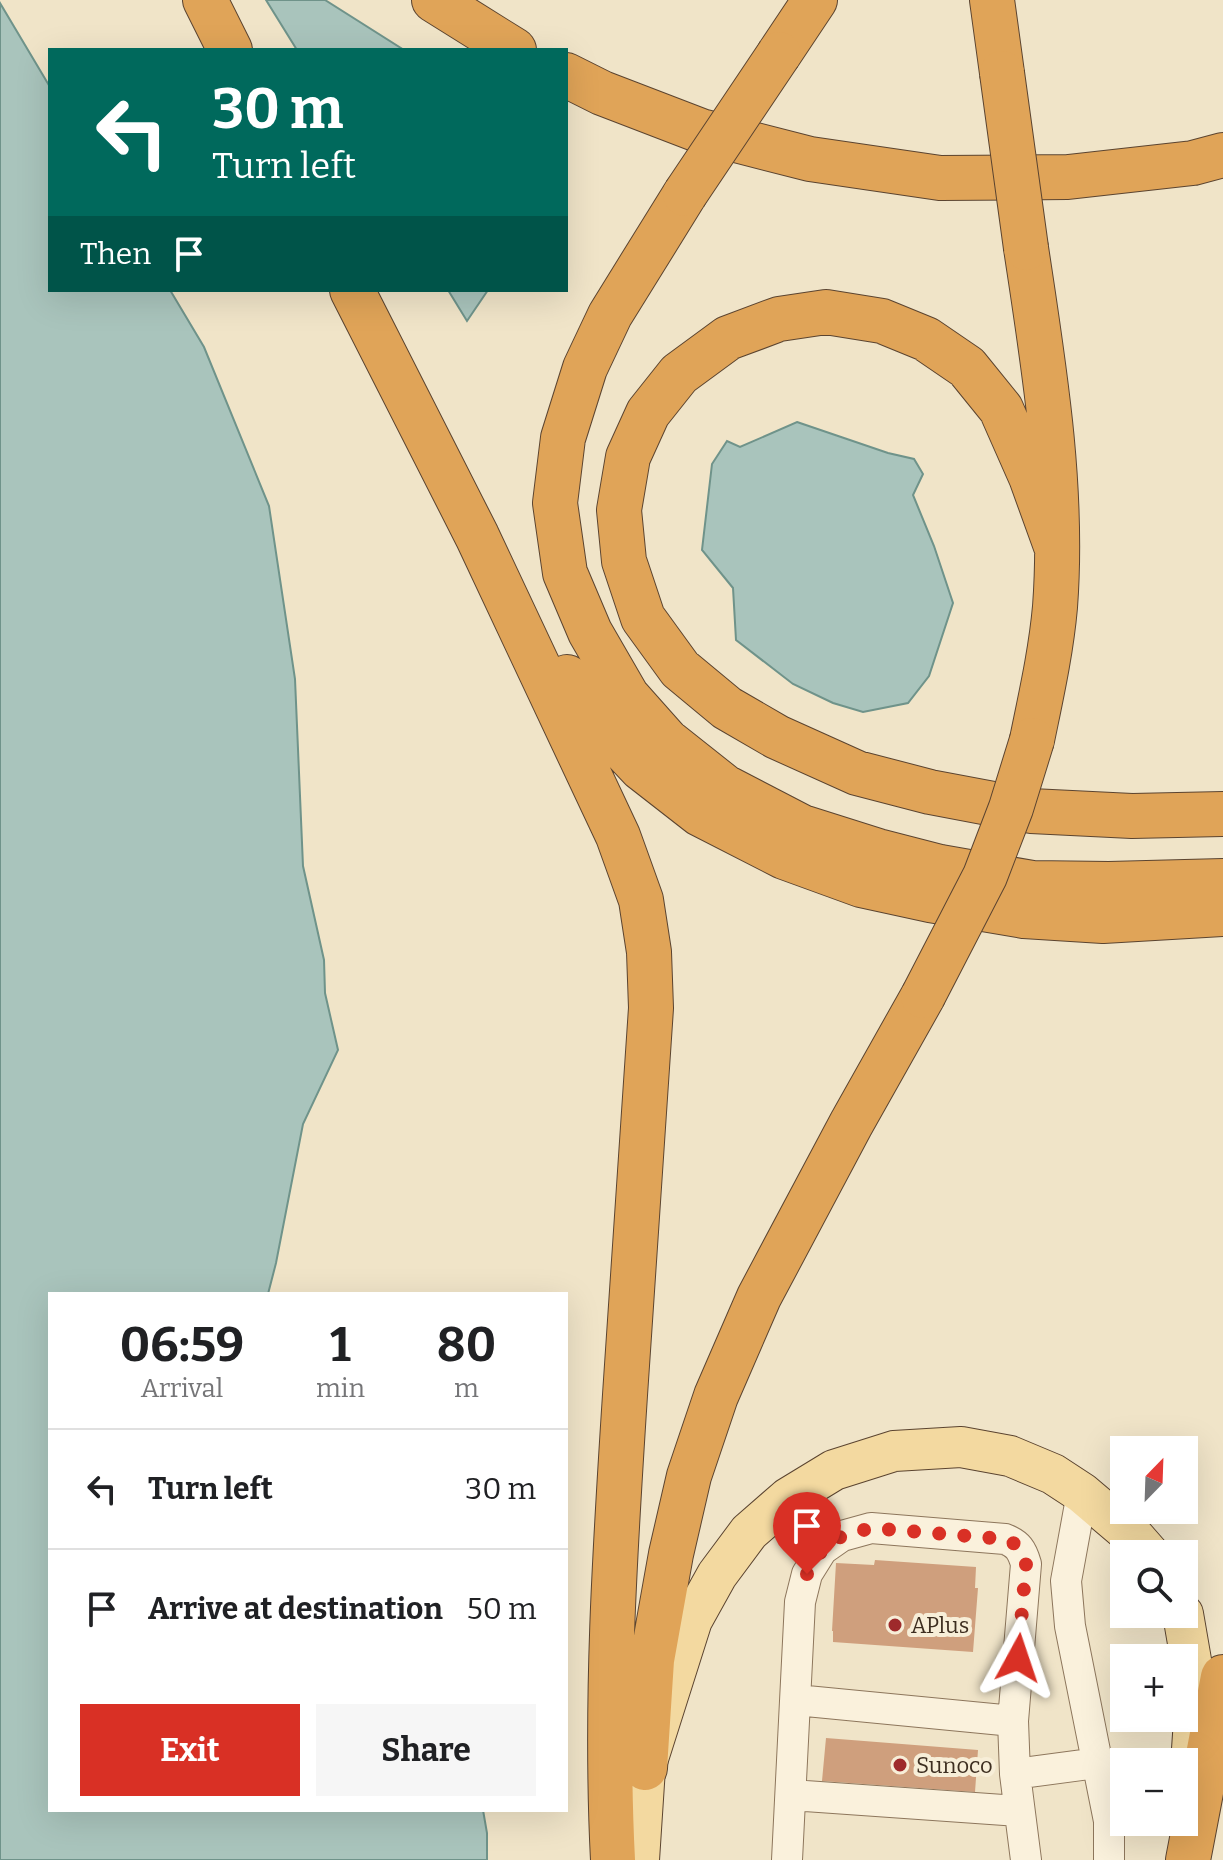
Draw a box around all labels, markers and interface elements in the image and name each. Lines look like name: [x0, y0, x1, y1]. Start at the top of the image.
text: 30 m: [212, 76, 343, 143]
icon: left: [80, 80, 184, 184]
text: Turn left: [212, 144, 356, 188]
icon: arrive: [167, 232, 211, 276]
text: Then: [80, 236, 151, 272]
text: 06:59: [120, 1316, 244, 1374]
text: 1: [330, 1316, 351, 1374]
text: 80: [437, 1316, 496, 1374]
text: Arrival: [141, 1373, 223, 1404]
text: min: [316, 1373, 365, 1404]
text: m: [454, 1373, 479, 1404]
north arrow: [1110, 1436, 1198, 1524]
map controls: [1110, 1436, 1198, 1836]
icon: left: [80, 1467, 124, 1511]
text: Turn left: [148, 1471, 273, 1507]
text: 30 m: [465, 1471, 536, 1507]
pin: [773, 1492, 841, 1574]
icon: arrive: [785, 1504, 829, 1548]
button: search: [1110, 1540, 1198, 1628]
icon: arrive: [80, 1587, 124, 1631]
text: Arrive at destination: [148, 1591, 443, 1627]
text: 50 m: [467, 1591, 537, 1627]
place label: APlus: [911, 1612, 969, 1639]
marker: APlus: [886, 1616, 904, 1634]
position arrow: [976, 1616, 1060, 1700]
button: +: [1110, 1644, 1198, 1732]
button: Exit: [80, 1704, 300, 1796]
button: Share: [316, 1704, 536, 1796]
button: −: [1110, 1748, 1198, 1836]
place label: Sunoco: [916, 1752, 993, 1779]
marker: Sunoco: [891, 1756, 909, 1774]

